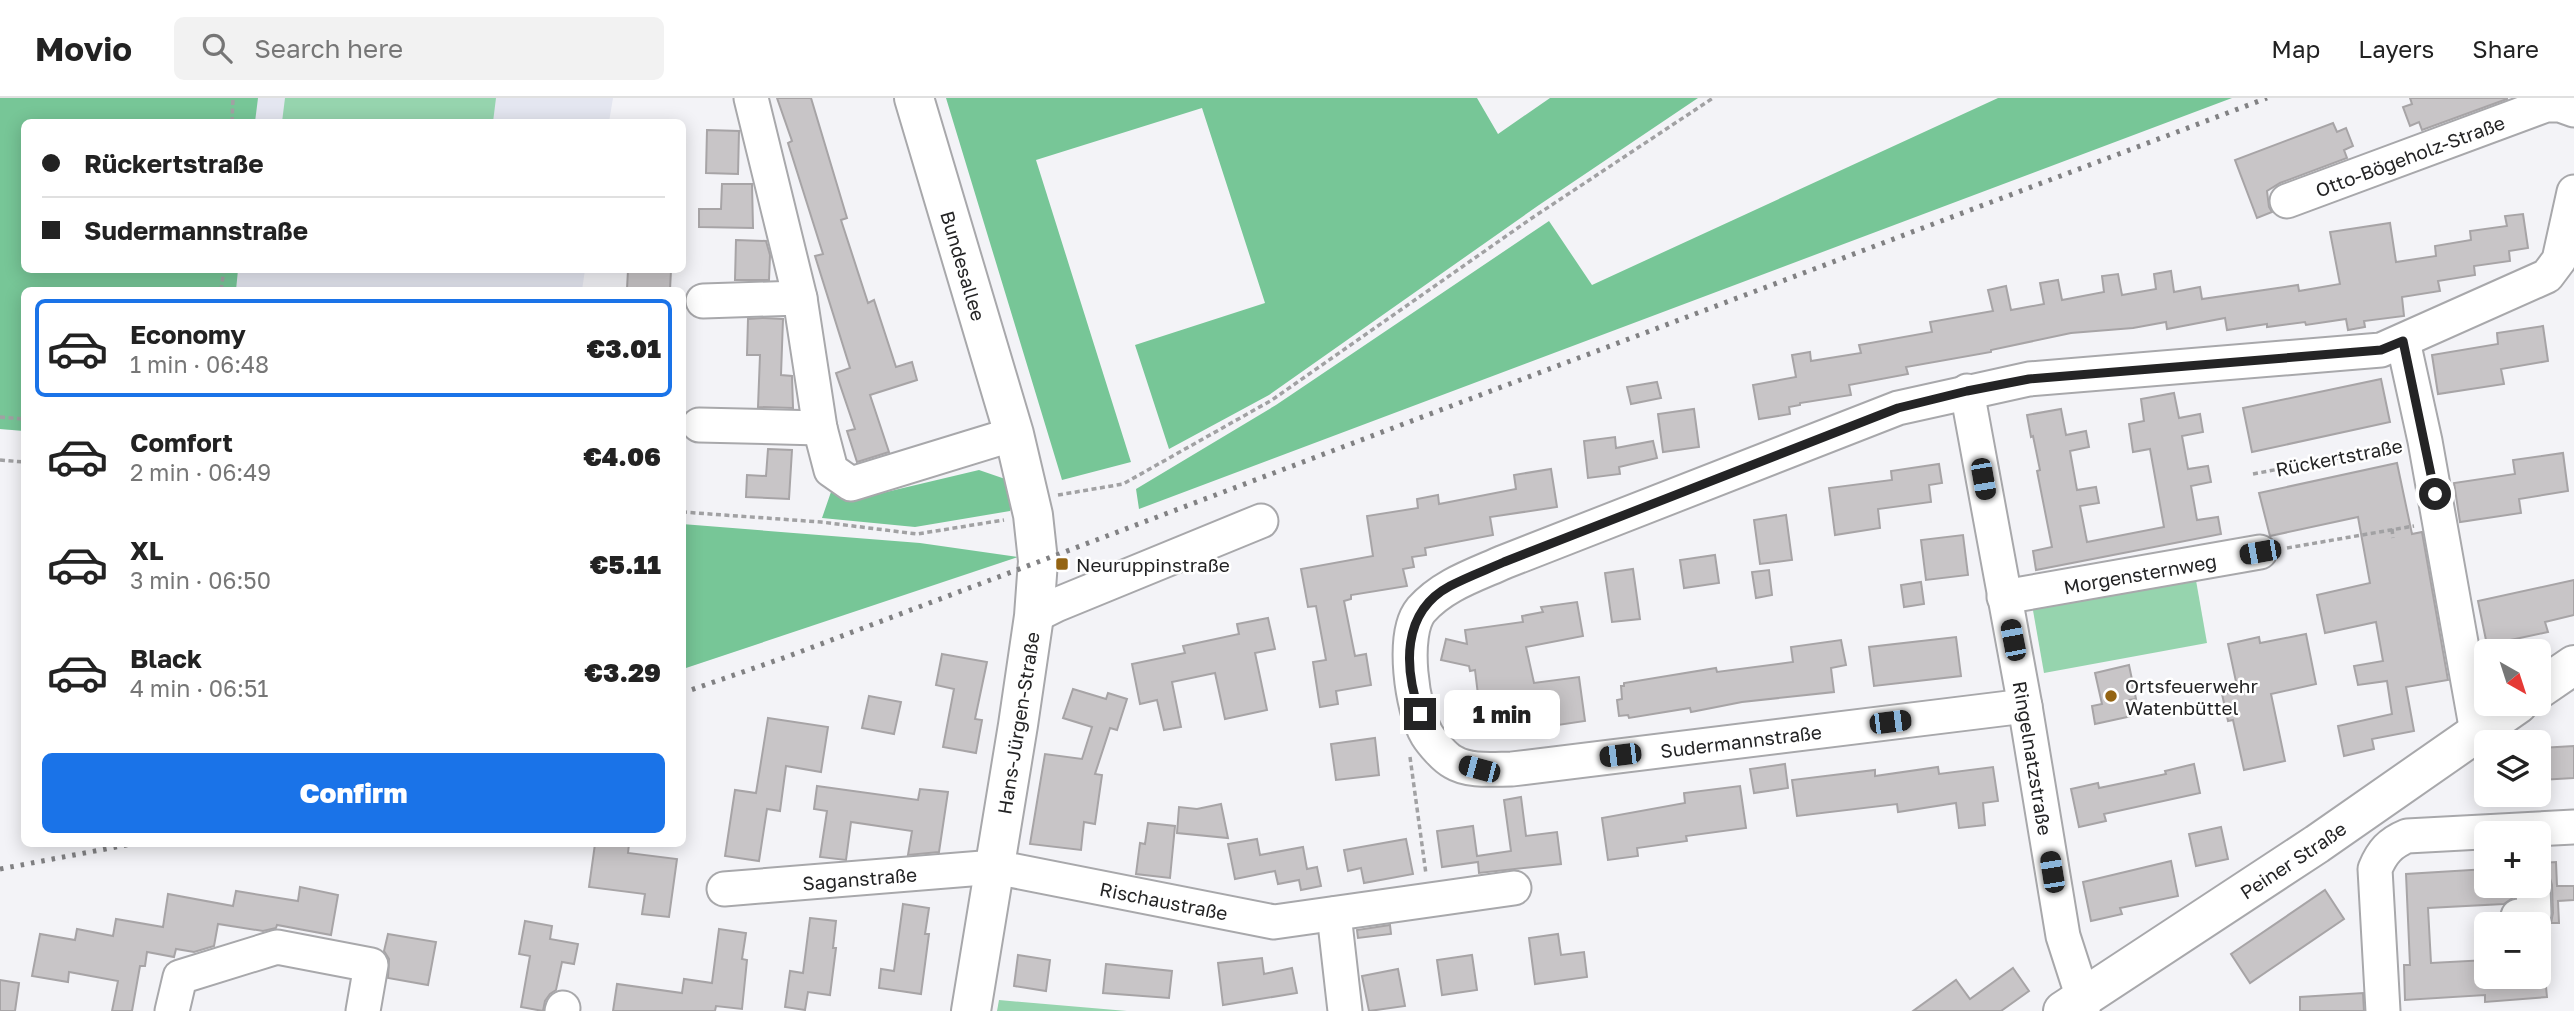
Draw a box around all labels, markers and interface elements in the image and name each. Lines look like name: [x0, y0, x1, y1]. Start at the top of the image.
search box: [174, 17, 664, 80]
text: Movio: [35, 29, 132, 68]
icon: search: [198, 29, 236, 67]
text: Search here: [254, 33, 403, 64]
text: Map: [2271, 34, 2320, 63]
text: Layers: [2358, 34, 2434, 63]
text: Share: [2472, 34, 2539, 63]
street label: Otto-Bögeholz-Straße: [2312, 110, 2508, 201]
text: Rückertstraße: [84, 148, 264, 179]
street label: Bundesallee: [937, 208, 991, 323]
text: Sudermannstraße: [84, 215, 308, 246]
icon: car: [46, 317, 109, 380]
text: Economy: [130, 319, 246, 350]
text: €3.01: [586, 333, 661, 364]
text: 1 min · 06:48: [130, 350, 269, 378]
icon: car: [46, 425, 109, 488]
text: Comfort: [130, 427, 233, 458]
street label: Rückertstraße: [2274, 433, 2404, 481]
text: €4.06: [583, 441, 661, 472]
car: [1970, 456, 1997, 502]
text: 2 min · 06:49: [130, 458, 271, 486]
route start: [2419, 478, 2451, 510]
icon: car: [46, 533, 109, 596]
text: XL: [130, 535, 164, 566]
car: [2238, 538, 2283, 566]
street label: Morgensternweg: [2062, 548, 2218, 598]
text: €5.11: [590, 549, 661, 580]
place label: Neuruppinstraße: [1076, 553, 1230, 576]
marker: Neuruppinstraße: [1054, 556, 1070, 572]
text: 3 min · 06:50: [130, 566, 271, 594]
car: [1999, 617, 2028, 663]
street label: Hans-Jürgen-Straße: [992, 630, 1044, 816]
north arrow: [2474, 639, 2552, 716]
map controls: [2474, 639, 2551, 989]
icon: car: [46, 641, 109, 704]
text: Black: [130, 643, 202, 674]
text: €3.29: [584, 657, 661, 688]
text: 4 min · 06:51: [130, 674, 268, 702]
place label: Ortsfeuerwehr Watenbüttel: [2125, 674, 2258, 719]
street label: Ringelnatzstraße: [2009, 679, 2058, 837]
marker: Ortsfeuerwehr Watenbüttel: [2103, 688, 2119, 704]
callout: 1 min: [1444, 690, 1560, 738]
route end: [1404, 698, 1436, 730]
text: 1 min: [1473, 700, 1531, 728]
car: [1868, 709, 1913, 735]
street label: Sudermannstraße: [1659, 720, 1823, 762]
button: layers: [2474, 730, 2551, 807]
car: [1598, 742, 1643, 768]
button: Confirm: [42, 753, 665, 833]
car: [1456, 753, 1503, 785]
street label: Peiner Straße: [2235, 816, 2350, 903]
button: +: [2474, 821, 2551, 898]
car: [2039, 850, 2066, 894]
street label: Saganstraße: [801, 862, 918, 894]
street label: Rischaustraße: [1098, 876, 1230, 924]
button: −: [2474, 912, 2551, 989]

